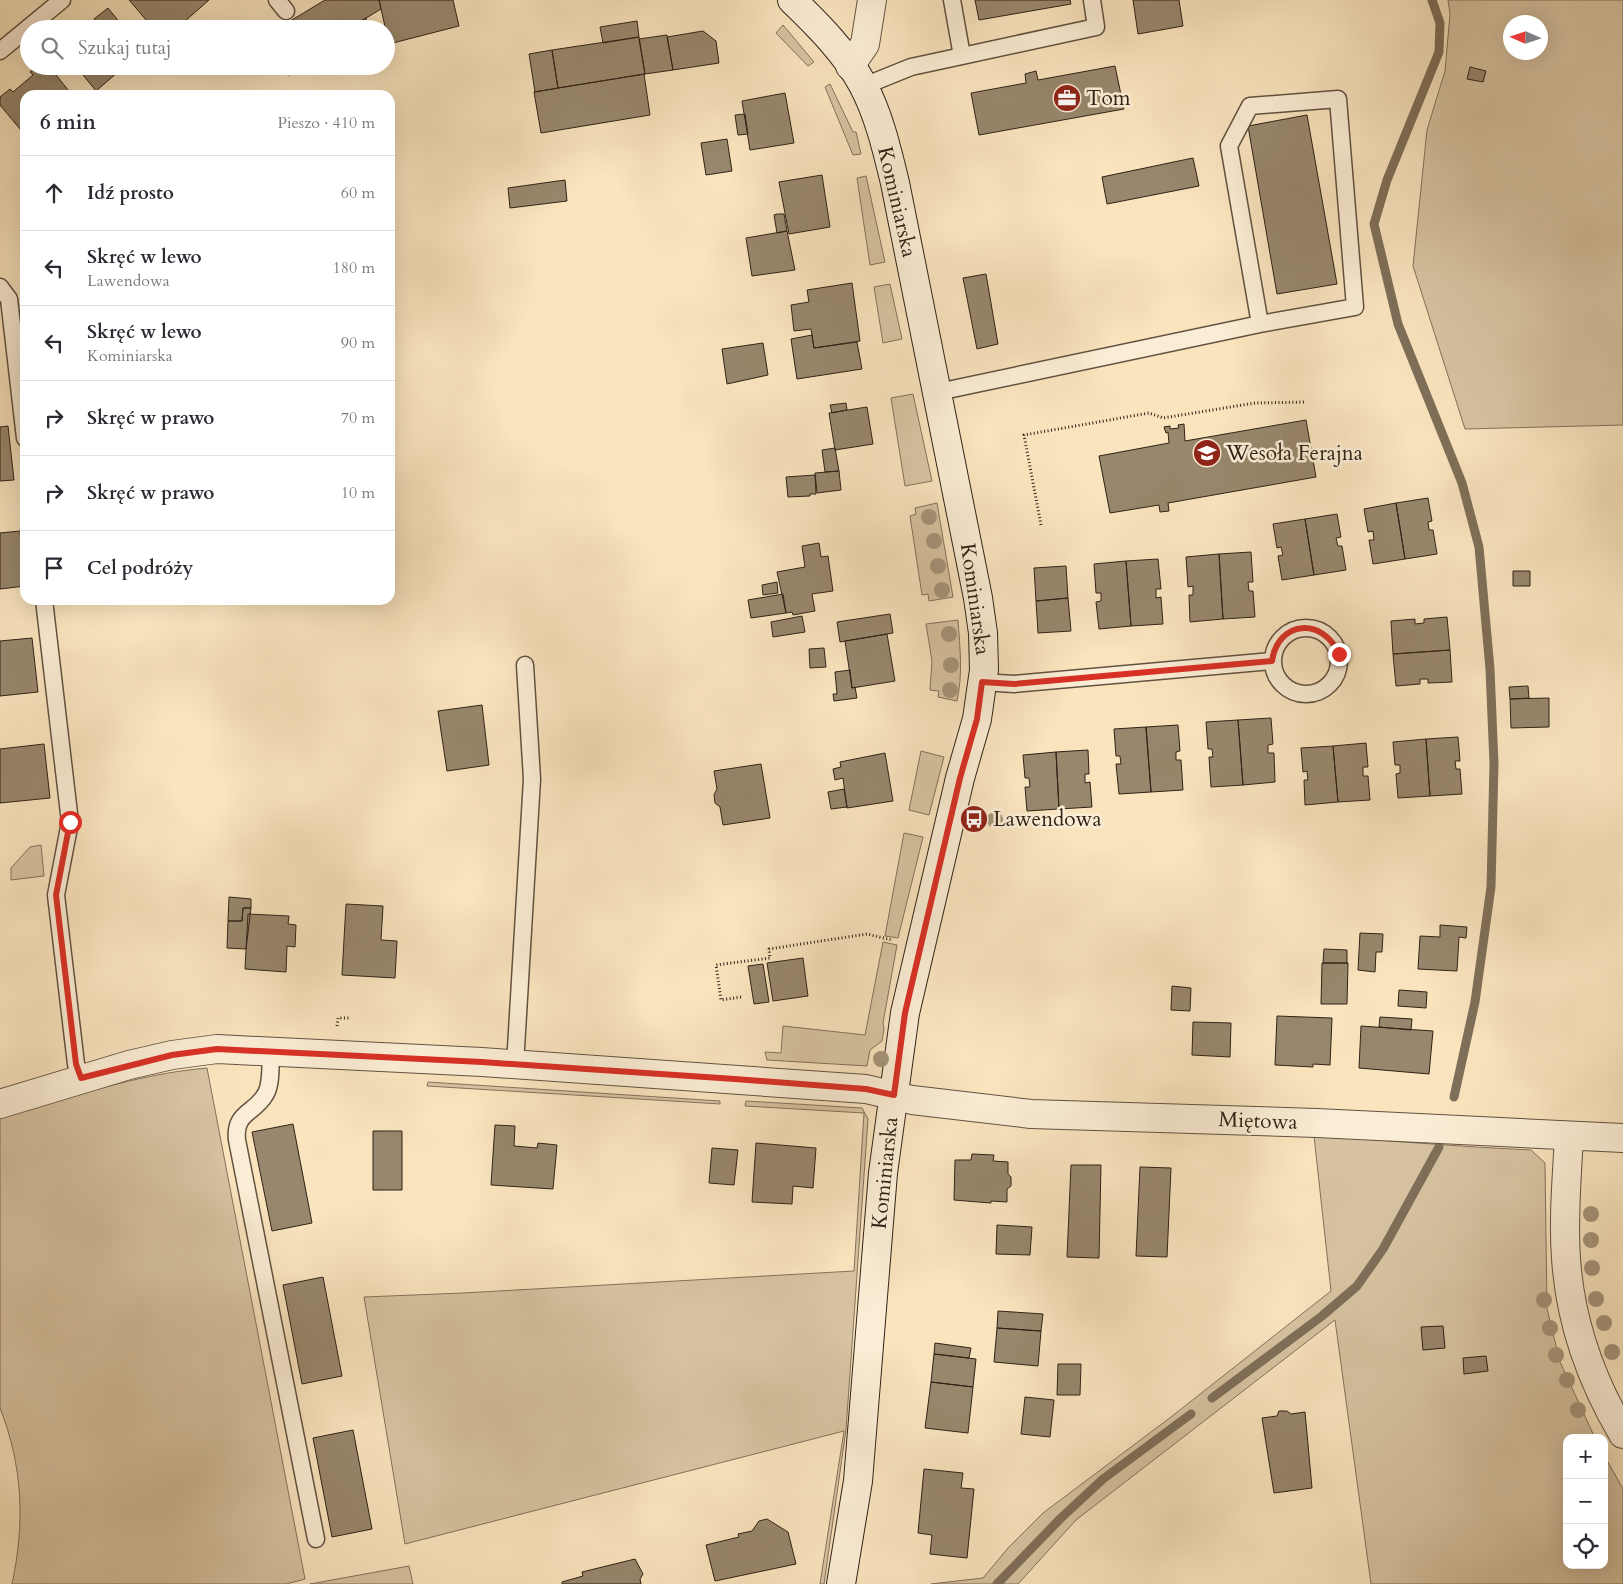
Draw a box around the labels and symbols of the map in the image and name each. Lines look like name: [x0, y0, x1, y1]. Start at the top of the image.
north arrow: [1503, 15, 1548, 60]
office icon: Tom: [1052, 83, 1082, 113]
place label: Tom: [1086, 84, 1131, 113]
street label: Kominiarska: [870, 144, 924, 260]
school or university icon: Wesoła Ferajna: [1192, 438, 1222, 468]
place label: Wesoła Ferajna: [1225, 439, 1363, 468]
street label: Kominiarska: [953, 541, 997, 657]
route end: [1328, 643, 1351, 666]
bus stop icon: Lawendowa: [959, 804, 989, 834]
place label: Lawendowa: [993, 805, 1102, 834]
route start: [59, 811, 82, 834]
street label: Miętowa: [1218, 1105, 1298, 1137]
street label: Kominiarska: [865, 1116, 905, 1230]

